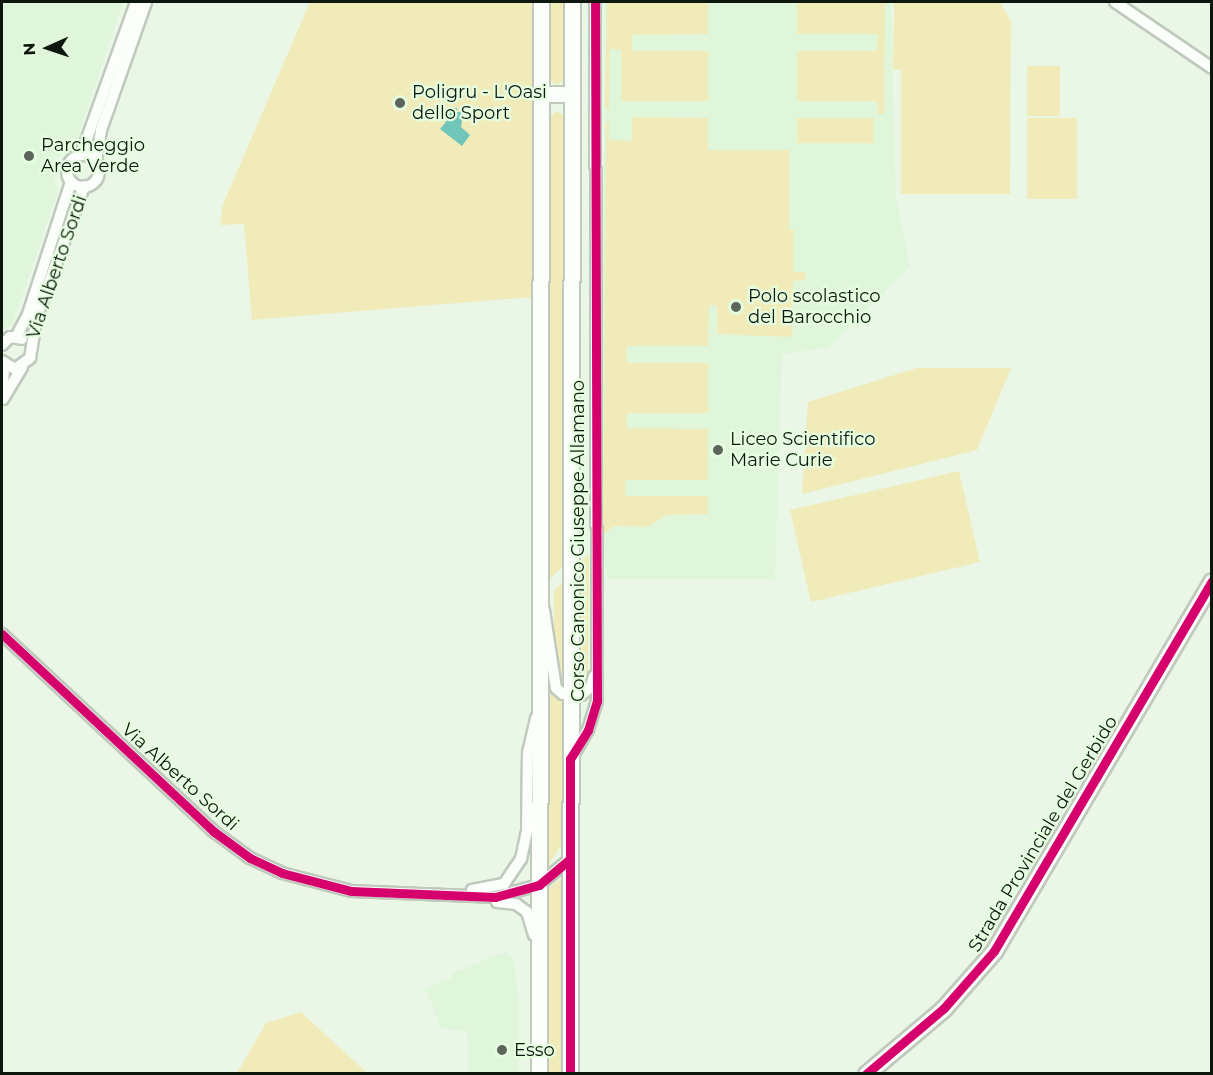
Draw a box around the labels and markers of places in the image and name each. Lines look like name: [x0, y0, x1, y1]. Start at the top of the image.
place label: Poligru - L'Oasi dello Sport: [412, 82, 547, 124]
marker: Poligru - L'Oasi dello Sport: [393, 96, 407, 110]
place label: Parcheggio Area Verde: [41, 135, 145, 178]
marker: Parcheggio Area Verde: [22, 149, 36, 163]
place label: Polo scolastico del Barocchio: [748, 286, 881, 328]
marker: Polo scolastico del Barocchio: [729, 300, 743, 314]
place label: Liceo Scientifico Marie Curie: [730, 429, 875, 472]
marker: Liceo Scientifico Marie Curie: [711, 443, 725, 457]
place label: Esso: [514, 1039, 555, 1061]
marker: Esso: [495, 1043, 509, 1057]

